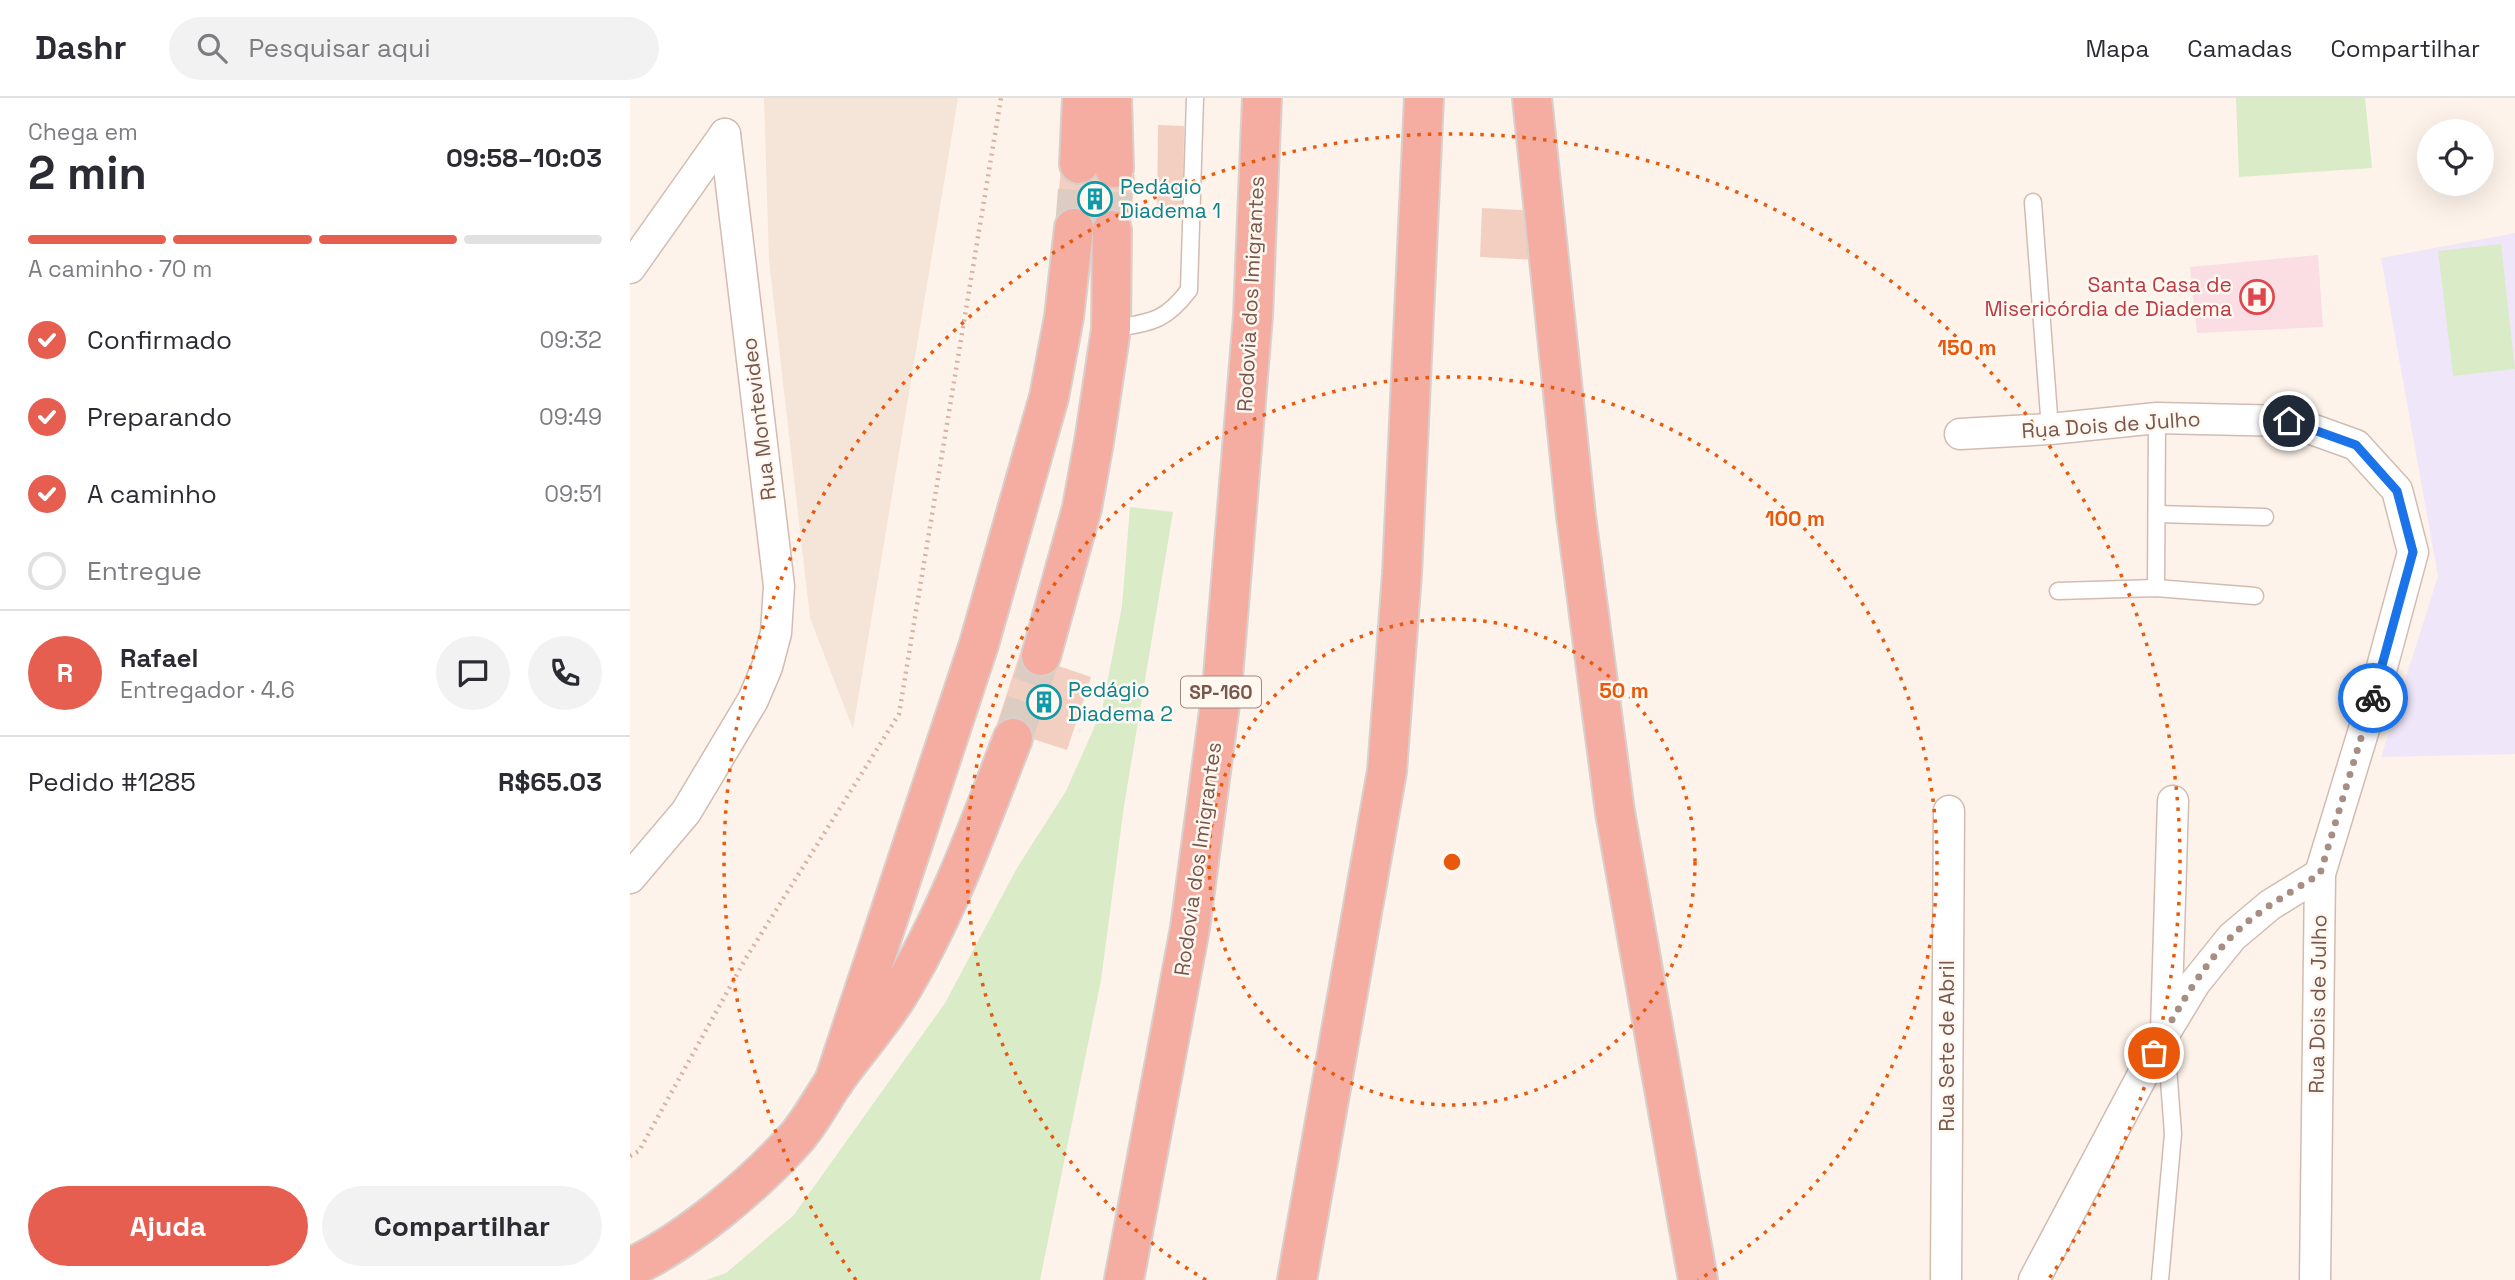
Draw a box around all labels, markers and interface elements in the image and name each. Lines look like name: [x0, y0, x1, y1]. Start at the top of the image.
search box: [169, 17, 659, 80]
text: Dashr: [35, 27, 127, 69]
icon: search: [193, 29, 231, 67]
text: Pesquisar aqui: [249, 31, 431, 65]
text: Mapa: [2085, 33, 2149, 64]
text: Camadas: [2187, 33, 2292, 64]
text: Compartilhar: [2330, 33, 2480, 64]
text: Chega em: [28, 117, 138, 147]
map controls: [2417, 119, 2494, 196]
button: locate: [2417, 119, 2494, 196]
text: 09:58–10:03: [446, 141, 602, 175]
text: 2 min: [28, 144, 147, 202]
place label: Pedágio Diadema 1: [1120, 173, 1221, 224]
street label: Rodovia dos Imigrantes: [1231, 175, 1270, 413]
building icon: Pedágio Diadema 1: [1076, 180, 1114, 218]
text: A caminho · 70 m: [28, 254, 212, 284]
place label: Santa Casa de Misericórdia de Diadema: [1985, 271, 2232, 322]
hospital icon: Santa Casa de Misericórdia de Diadema: [2238, 278, 2276, 316]
icon: check: [28, 321, 66, 359]
text: Confirmado: [87, 323, 232, 357]
text: 09:32: [540, 325, 602, 355]
text: 150 m: [1938, 334, 1996, 361]
street label: Rua Montevideo: [735, 336, 782, 502]
pin: [2259, 391, 2319, 451]
icon: check: [28, 398, 66, 436]
text: Preparando: [87, 400, 232, 434]
text: 09:49: [539, 402, 602, 432]
icon: home: [2270, 402, 2308, 440]
street label: Rua Dois de Julho: [2021, 405, 2201, 444]
icon: check: [28, 475, 66, 513]
text: A caminho: [87, 477, 217, 511]
text: 09:51: [544, 479, 602, 509]
text: 100 m: [1765, 505, 1825, 532]
text: Entregue: [87, 554, 202, 588]
button: chat: [436, 636, 510, 710]
button: phone: [528, 636, 602, 710]
text: Rafael: [120, 641, 198, 675]
text: R: [57, 656, 73, 690]
courier: [2338, 663, 2408, 733]
text: Entregador · 4.6: [120, 675, 295, 705]
place label: Pedágio Diadema 2: [1068, 676, 1173, 727]
road number: SP-160: [1181, 677, 1261, 708]
text: 50 m: [1599, 677, 1649, 704]
icon: bike: [2354, 679, 2392, 717]
building icon: Pedágio Diadema 2: [1025, 683, 1063, 721]
street label: Rodovia dos Imigrantes: [1168, 740, 1227, 978]
text: Pedido #1285: [28, 765, 196, 799]
text: R$65.03: [498, 765, 602, 799]
centre of rings: [1440, 850, 1464, 874]
street label: Rua Dois de Julho: [2302, 914, 2333, 1094]
street label: Rua Sete de Abril: [1933, 960, 1960, 1132]
pin: [2124, 1023, 2184, 1083]
icon: bag: [2135, 1034, 2173, 1072]
button: Ajuda: [28, 1186, 308, 1266]
button: Compartilhar: [322, 1186, 602, 1266]

